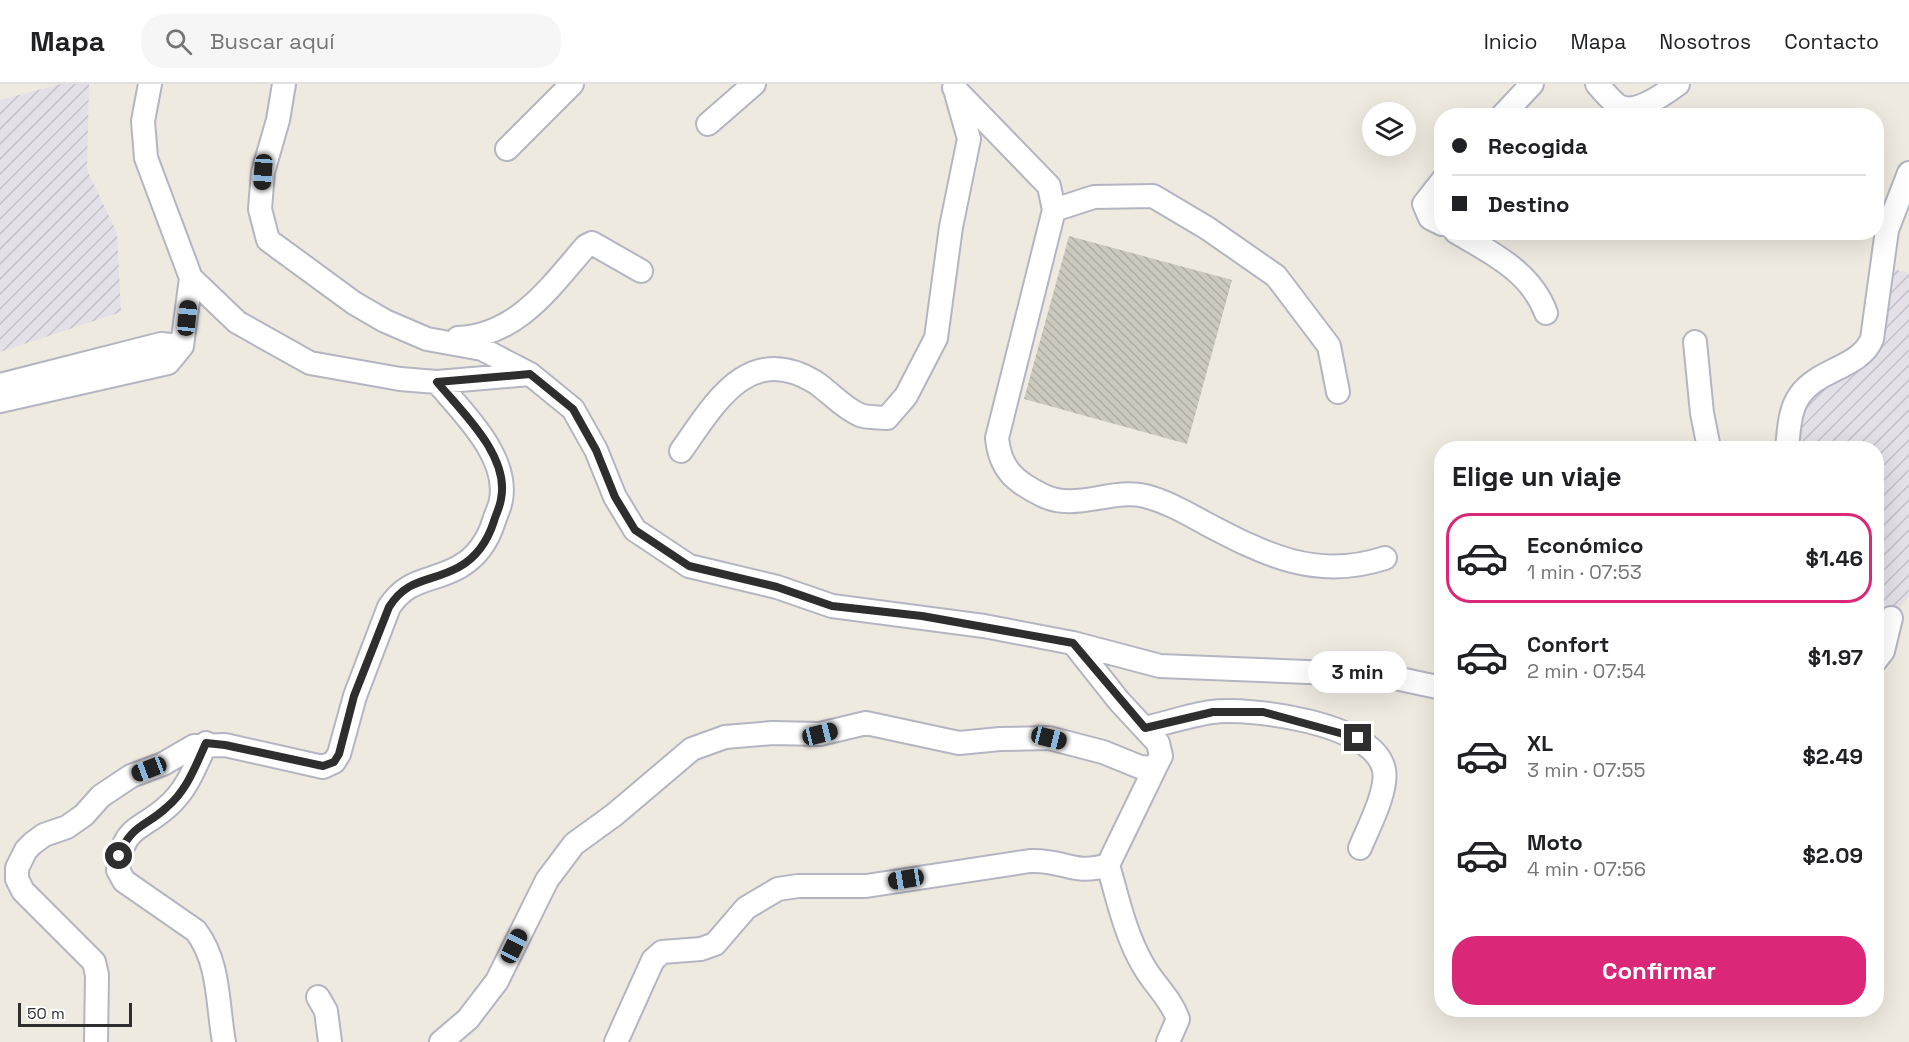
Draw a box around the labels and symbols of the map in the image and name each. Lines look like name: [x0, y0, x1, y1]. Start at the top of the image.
car: [253, 153, 273, 191]
car: [176, 299, 198, 337]
callout: 3 min: [1308, 651, 1408, 693]
car: [800, 721, 840, 747]
route end: [1344, 724, 1371, 751]
car: [1029, 725, 1069, 751]
car: [129, 754, 169, 784]
route start: [105, 842, 132, 869]
car: [887, 867, 925, 891]
car: [498, 926, 530, 966]
scale bar: [18, 1000, 132, 1028]

